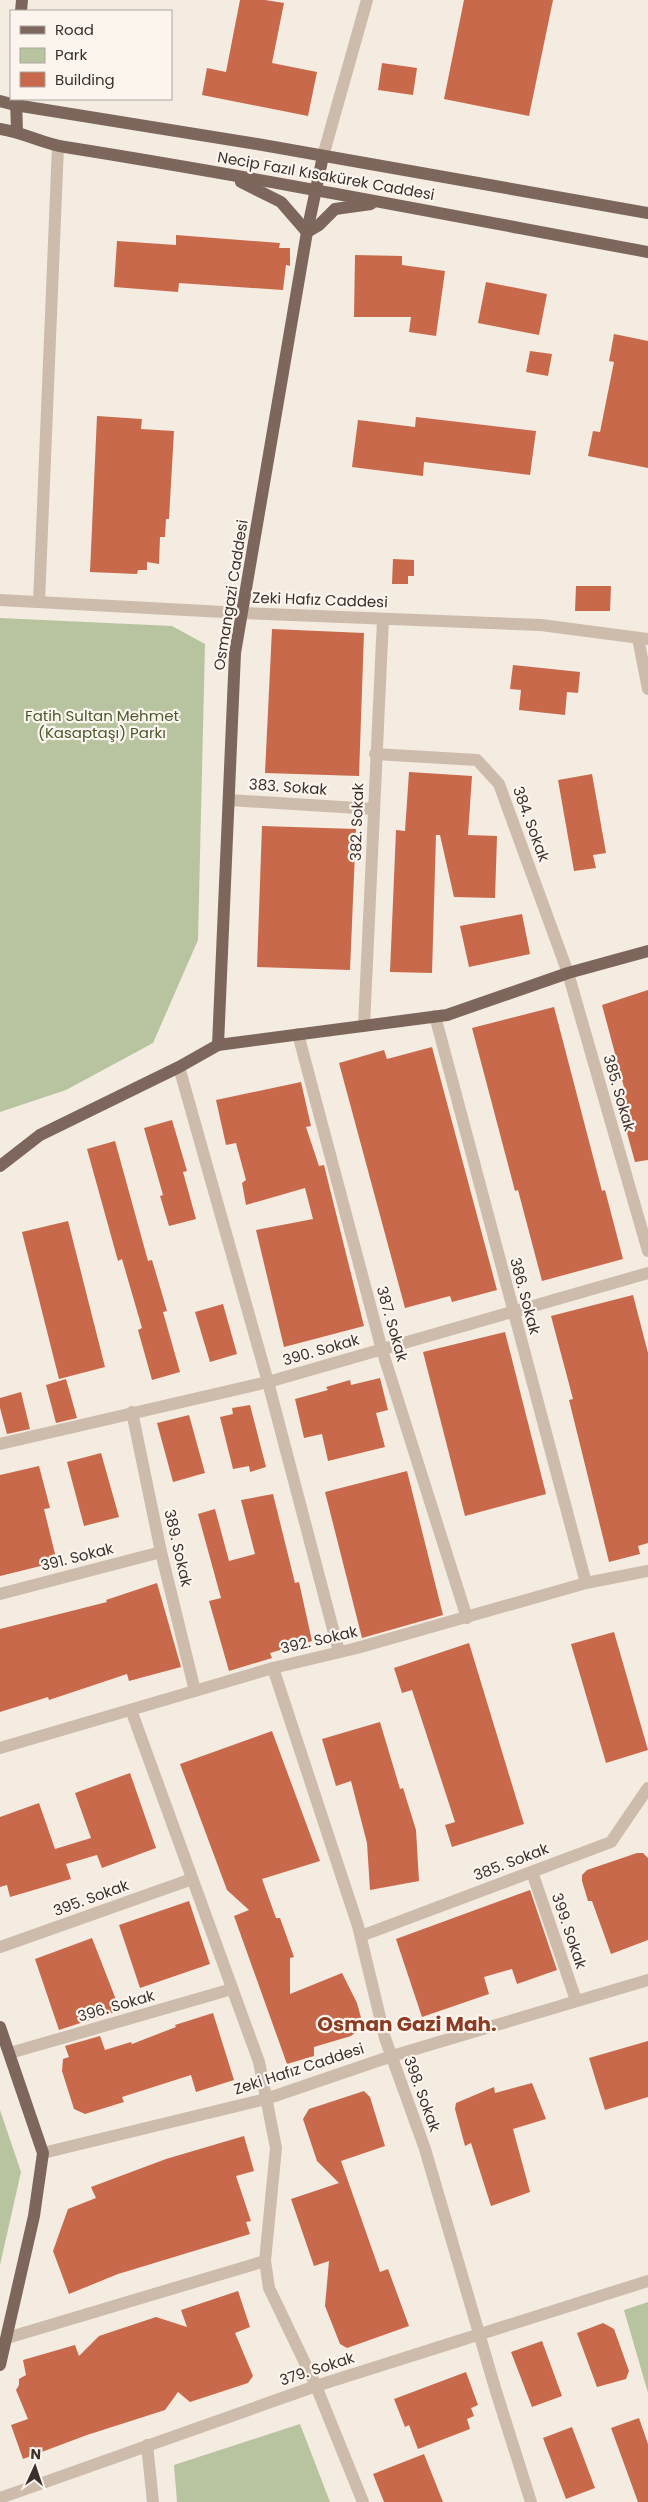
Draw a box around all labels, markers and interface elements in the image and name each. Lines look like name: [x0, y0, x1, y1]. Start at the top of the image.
legend: [10, 10, 172, 100]
text: Road: [55, 19, 94, 40]
text: Park: [55, 44, 87, 65]
text: Building: [55, 69, 115, 90]
street label: Necip Fazıl Kısakürek Caddesi: [216, 146, 436, 205]
street label: Osmangazi Caddesi: [208, 518, 253, 672]
street label: Zeki Hafız Caddesi: [252, 587, 388, 612]
park label: Fatih Sultan Mehmet (Kasaptaşı) Parkı: [25, 705, 179, 743]
street label: 383. Sokak: [248, 773, 328, 800]
street label: 382. Sokak: [345, 782, 368, 861]
street label: 384. Sokak: [508, 783, 555, 865]
street label: 385. Sokak: [599, 1052, 641, 1134]
street label: 386. Sokak: [505, 1255, 546, 1337]
street label: 387. Sokak: [372, 1284, 413, 1364]
street label: 390. Sokak: [280, 1328, 362, 1370]
street label: 389. Sokak: [159, 1507, 198, 1589]
street label: 391. Sokak: [38, 1537, 116, 1576]
street label: 392. Sokak: [278, 1620, 360, 1659]
street label: 385. Sokak: [470, 1838, 552, 1885]
street label: 395. Sokak: [50, 1874, 132, 1921]
street label: 399. Sokak: [547, 1890, 592, 1972]
street label: 396. Sokak: [75, 1984, 157, 2026]
district label: Osman Gazi Mah.: [317, 2010, 497, 2038]
street label: Zeki Hafız Caddesi: [231, 2038, 367, 2099]
street label: 398. Sokak: [399, 2053, 446, 2135]
street label: 379. Sokak: [277, 2346, 357, 2391]
north arrow: [10, 2442, 60, 2492]
text: N: [30, 2444, 41, 2464]

